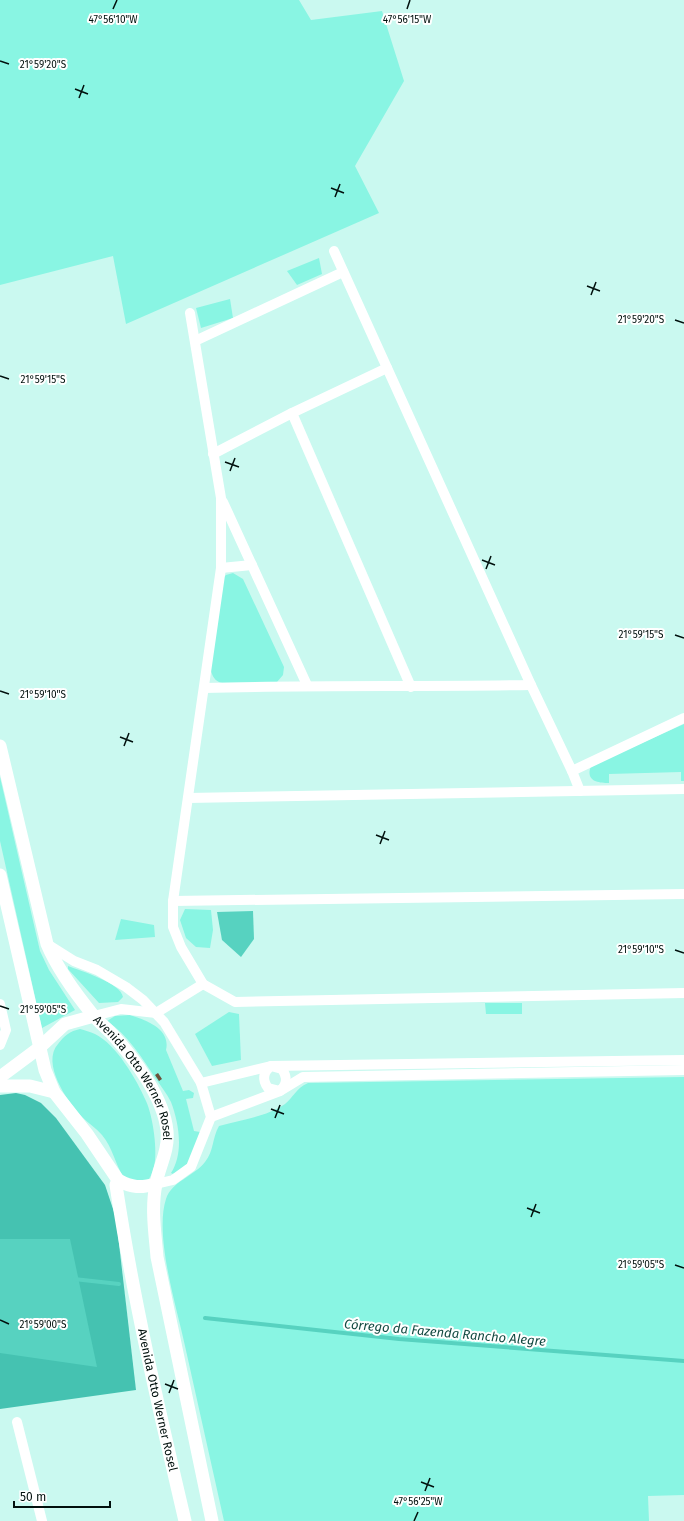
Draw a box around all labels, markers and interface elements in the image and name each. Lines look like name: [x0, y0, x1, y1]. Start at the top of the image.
text: 47°56'10"W: [88, 14, 138, 26]
text: 47°56'15"W: [383, 14, 432, 26]
text: 21°59'20"S: [20, 59, 67, 71]
text: 21°59'20"S: [618, 314, 665, 326]
text: 21°59'15"S: [20, 374, 66, 386]
text: 21°59'15"S: [618, 629, 664, 641]
text: 21°59'10"S: [20, 689, 66, 701]
text: 21°59'10"S: [618, 944, 664, 956]
text: 21°59'05"S: [20, 1004, 67, 1016]
street label: Avenida Otto Werner Rosel: [90, 1013, 174, 1141]
text: 21°59'05"S: [618, 1259, 665, 1271]
water label: Córrego da Fazenda Rancho Alegre: [343, 1316, 547, 1349]
text: 21°59'00"S: [20, 1319, 67, 1331]
street label: Avenida Otto Werner Rosel: [135, 1327, 180, 1473]
scale bar: [14, 1483, 110, 1509]
text: 50 m: [20, 1490, 46, 1504]
text: 47°56'25"W: [393, 1496, 443, 1508]

